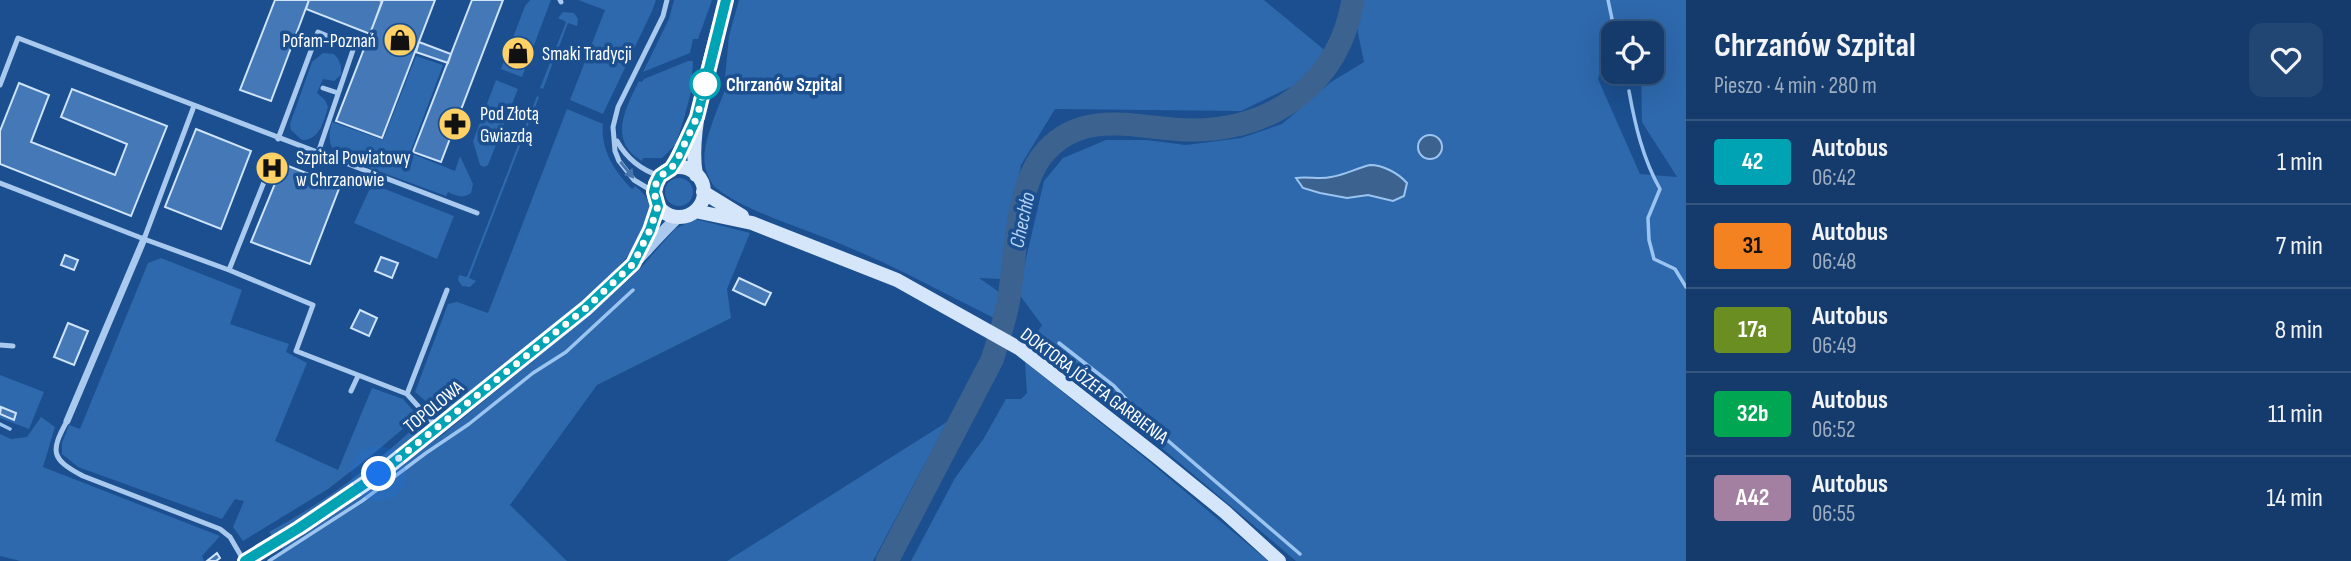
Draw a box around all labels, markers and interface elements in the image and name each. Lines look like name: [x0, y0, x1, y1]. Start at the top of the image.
shop icon: Pofam-Poznań: [381, 21, 419, 59]
map controls: [1601, 21, 1664, 84]
button: locate: [1601, 21, 1664, 84]
button: heart: [2249, 23, 2323, 97]
text: Chrzanów Szpital: [1714, 26, 1916, 66]
place label: Pofam-Poznań: [282, 30, 376, 53]
shop icon: Smaki Tradycji: [499, 34, 537, 72]
place label: Smaki Tradycji: [542, 43, 632, 66]
marker: Chrzanów Szpital: [690, 69, 720, 99]
text: Pieszo · 4 min · 280 m: [1714, 72, 1877, 100]
place label: Chrzanów Szpital: [726, 74, 842, 97]
place label: Pod Złotą Gwiazdą: [480, 103, 539, 148]
pharmacy icon: Pod Złotą Gwiazdą: [436, 105, 474, 143]
text: Autobus: [1812, 133, 1888, 164]
place label: Szpital Powiatowy w Chrzanowie: [296, 147, 411, 192]
text: 42: [1742, 147, 1763, 176]
text: 1 min: [2277, 147, 2323, 178]
hospital icon: Szpital Powiatowy w Chrzanowie: [253, 149, 291, 187]
one-way arrow: [619, 161, 634, 179]
text: 06:42: [1812, 164, 1856, 192]
water label: Chechło: [1004, 189, 1041, 250]
text: Autobus: [1812, 217, 1888, 248]
text: 31: [1742, 231, 1763, 260]
text: 7 min: [2276, 231, 2323, 262]
text: 06:48: [1812, 248, 1856, 276]
text: Autobus: [1812, 301, 1888, 332]
text: 17a: [1738, 315, 1767, 344]
text: 8 min: [2275, 315, 2323, 346]
street label: DOKTORA JÓZEFA GARBIENIA: [1016, 323, 1173, 450]
text: 06:49: [1812, 332, 1857, 360]
street label: TOPOLOWA: [399, 376, 469, 438]
text: Autobus: [1812, 385, 1888, 416]
text: 32b: [1737, 399, 1768, 428]
text: 11 min: [2268, 399, 2323, 430]
text: 06:52: [1812, 416, 1855, 444]
your location: [361, 456, 396, 491]
text: Autobus: [1812, 469, 1888, 500]
text: A42: [1736, 483, 1769, 512]
text: 14 min: [2266, 483, 2323, 514]
text: 06:55: [1812, 500, 1855, 528]

